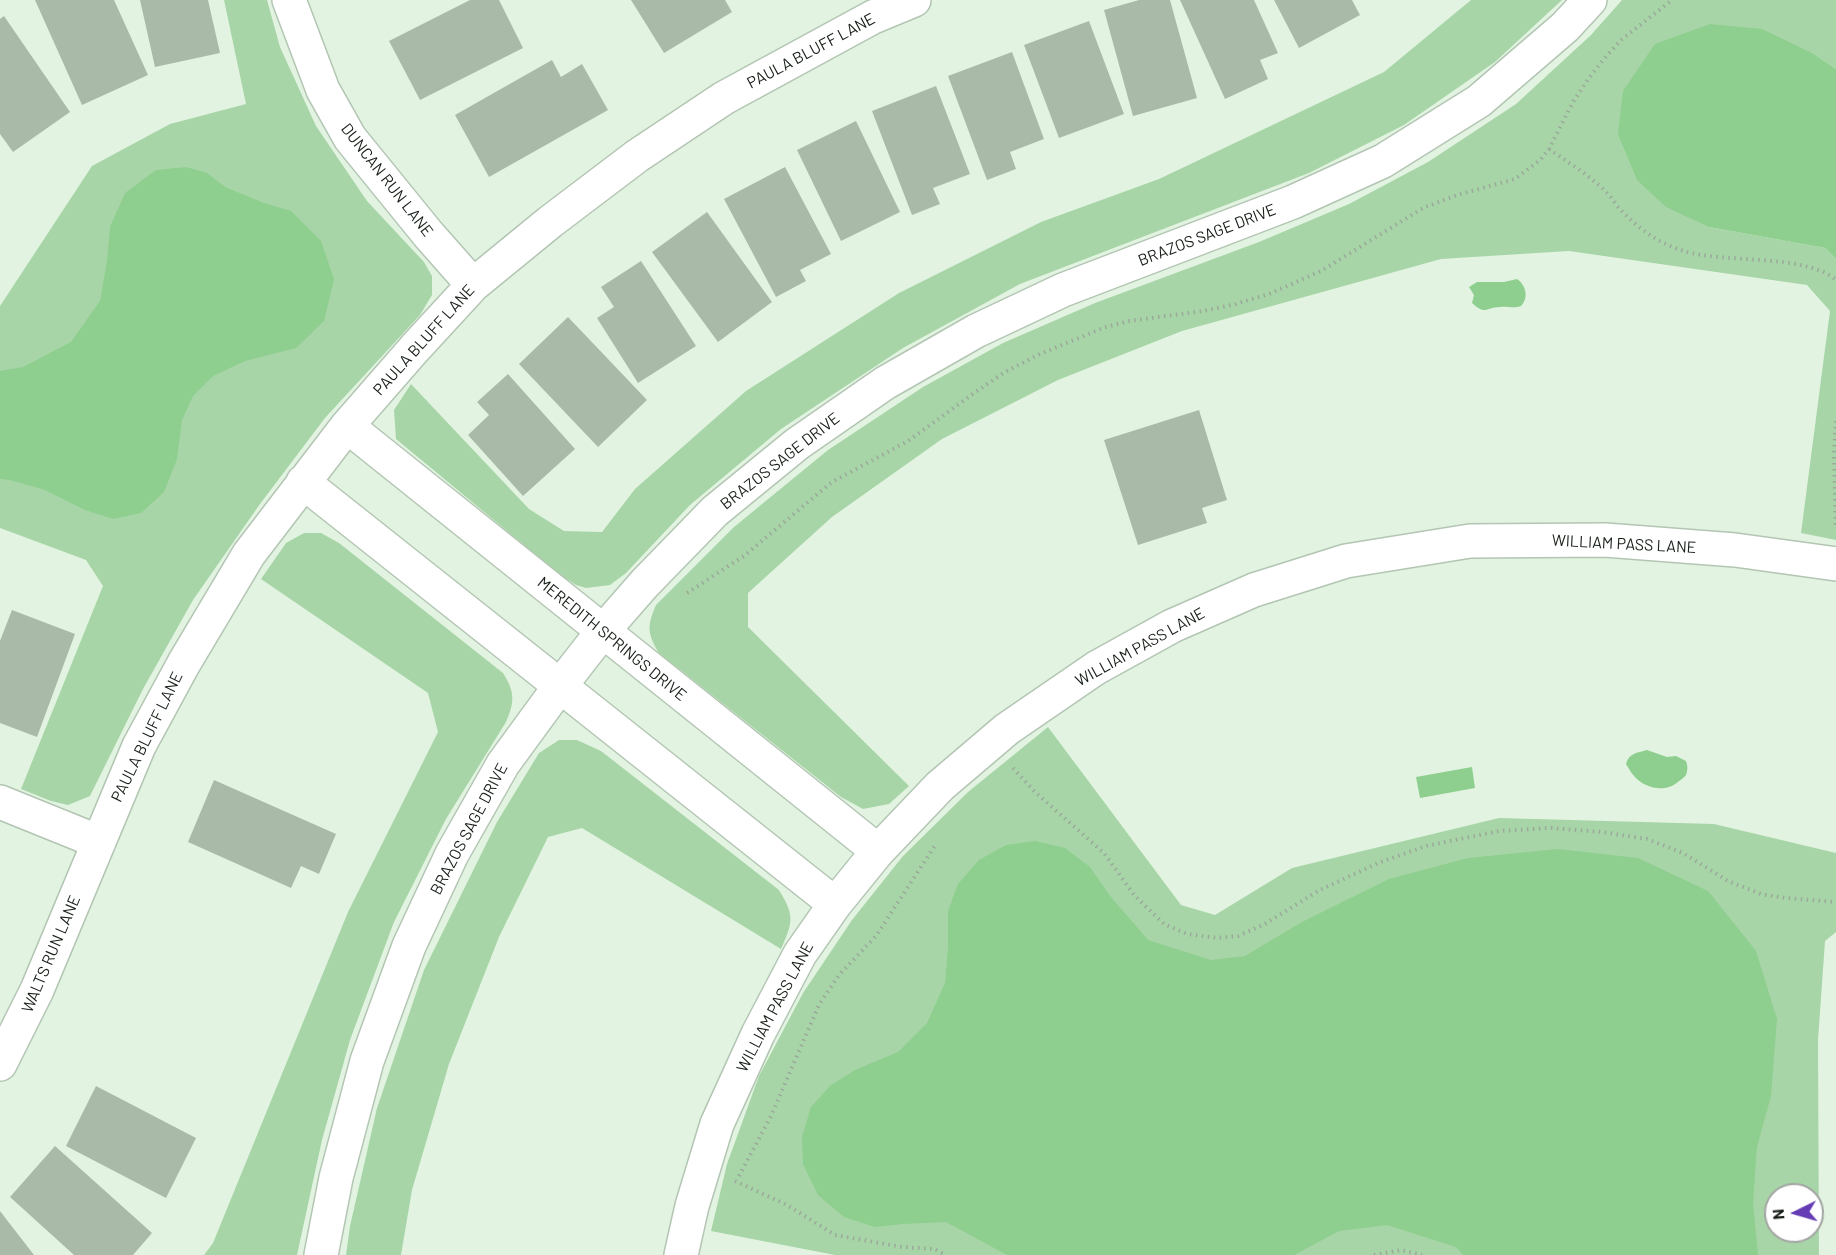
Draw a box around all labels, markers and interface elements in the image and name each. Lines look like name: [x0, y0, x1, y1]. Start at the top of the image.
street label: PAULA BLUFF LANE: [744, 9, 878, 93]
street label: DUNCAN RUN LANE: [337, 120, 437, 240]
street label: BRAZOS SAGE DRIVE: [1135, 200, 1279, 270]
street label: PAULA BLUFF LANE: [369, 281, 479, 399]
street label: BRAZOS SAGE DRIVE: [717, 408, 843, 514]
street label: WILLIAM PASS LANE: [1551, 531, 1697, 557]
street label: MEREDITH SPRINGS DRIVE: [534, 573, 690, 705]
street label: WILLIAM PASS LANE: [1072, 604, 1208, 690]
street label: PAULA BLUFF LANE: [107, 669, 187, 805]
street label: BRAZOS SAGE DRIVE: [426, 760, 512, 898]
street label: WALTS RUN LANE: [18, 893, 84, 1015]
street label: WILLIAM PASS LANE: [733, 939, 817, 1075]
north arrow: [1764, 1183, 1824, 1243]
text: N: [1768, 1208, 1787, 1221]

